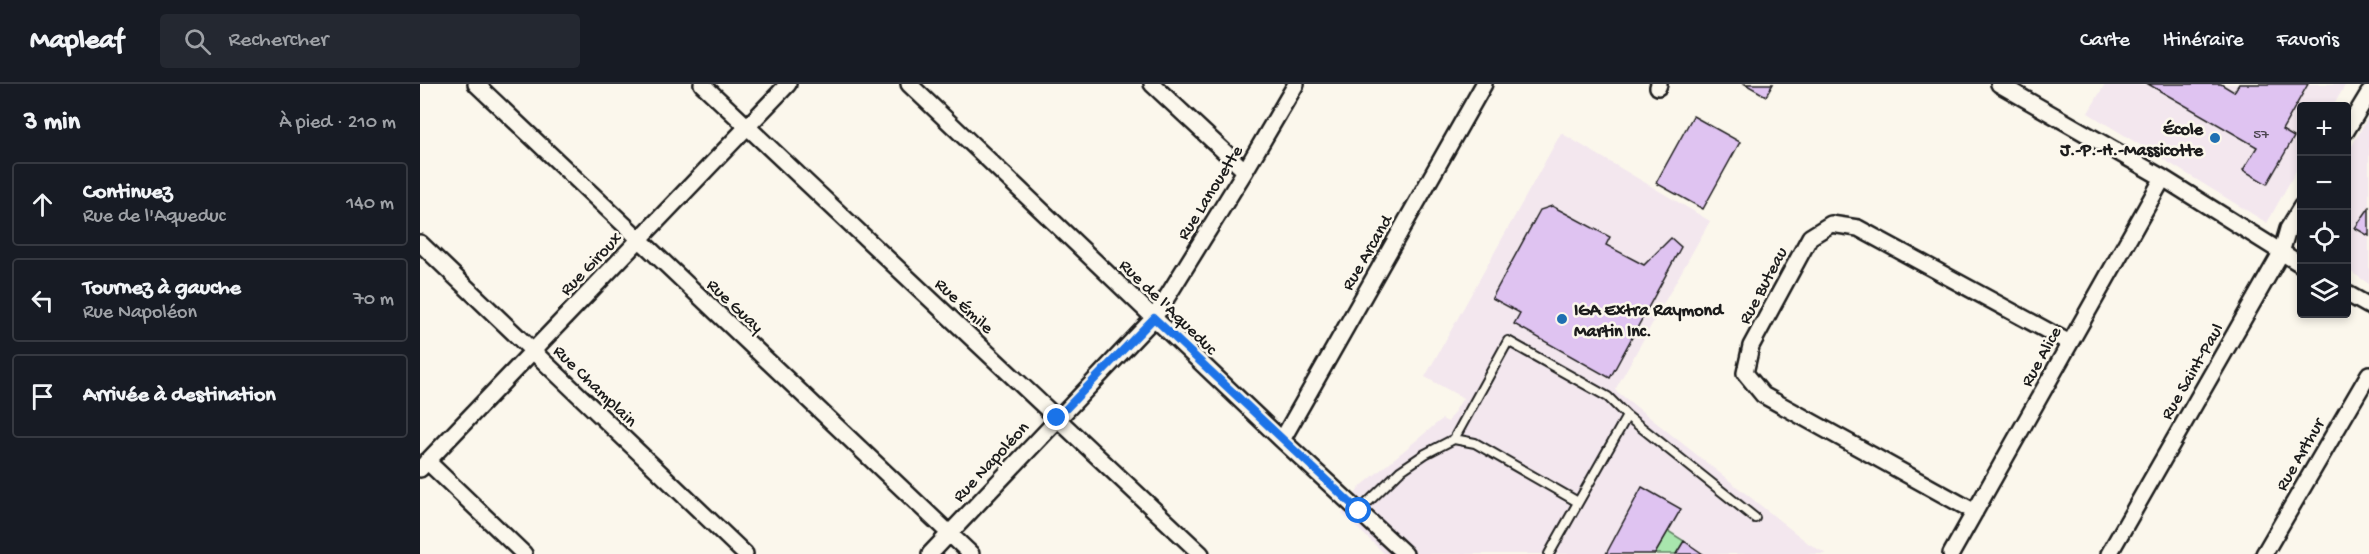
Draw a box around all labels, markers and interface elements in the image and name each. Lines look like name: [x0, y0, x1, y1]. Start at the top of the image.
search box: [160, 14, 580, 68]
text: Mapleaf: [30, 25, 124, 58]
icon: search: [181, 25, 214, 58]
text: Rechercher: [229, 28, 328, 54]
text: Carte: [2080, 29, 2130, 54]
text: Itinéraire: [2163, 29, 2244, 54]
text: Favoris: [2277, 29, 2339, 54]
map controls: [2297, 102, 2351, 318]
button: +: [2297, 102, 2351, 156]
text: 3 min: [24, 108, 80, 139]
text: À pied · 210 m: [279, 112, 396, 135]
place label: École J.-P.-H.-Massicotte: [2059, 119, 2204, 162]
house number: 57: [2253, 126, 2270, 144]
marker: École J.-P.-H.-Massicotte: [2208, 131, 2222, 145]
street label: Rue Lanouette: [1174, 142, 1249, 245]
button: −: [2297, 156, 2351, 210]
text: Continuez: [83, 180, 172, 206]
icon: ahead: [26, 188, 59, 221]
text: 140 m: [346, 193, 394, 216]
text: Rue de l'Aqueduc: [83, 206, 226, 229]
button: locate: [2297, 210, 2351, 264]
street label: Rue Arcand: [1338, 211, 1399, 295]
street label: Rue Giroux: [556, 228, 628, 301]
street label: Rue Buteau: [1735, 244, 1793, 328]
street label: Rue de l'Aqueduc: [1114, 256, 1221, 361]
button: layers: [2297, 264, 2351, 318]
street label: Rue Émile: [930, 274, 998, 340]
street label: Rue Guay: [702, 275, 767, 338]
text: Tournez à gauche: [83, 276, 241, 302]
icon: left: [26, 284, 59, 317]
text: 70 m: [353, 289, 394, 312]
place label: IGA Extra Raymond Martin Inc.: [1574, 301, 1725, 343]
text: Rue Napoléon: [83, 302, 197, 325]
marker: IGA Extra Raymond Martin Inc.: [1555, 312, 1569, 326]
street label: Rue Saint-Paul: [2157, 320, 2229, 424]
street label: Rue Alice: [2017, 323, 2068, 391]
street label: Rue Champlain: [548, 341, 641, 432]
icon: arrive: [26, 380, 59, 413]
text: Arrivée à destination: [83, 383, 276, 409]
route end: [1043, 404, 1069, 430]
street label: Rue Arthur: [2272, 414, 2331, 495]
street label: Rue Napoléon: [949, 418, 1035, 507]
route start: [1345, 497, 1371, 523]

